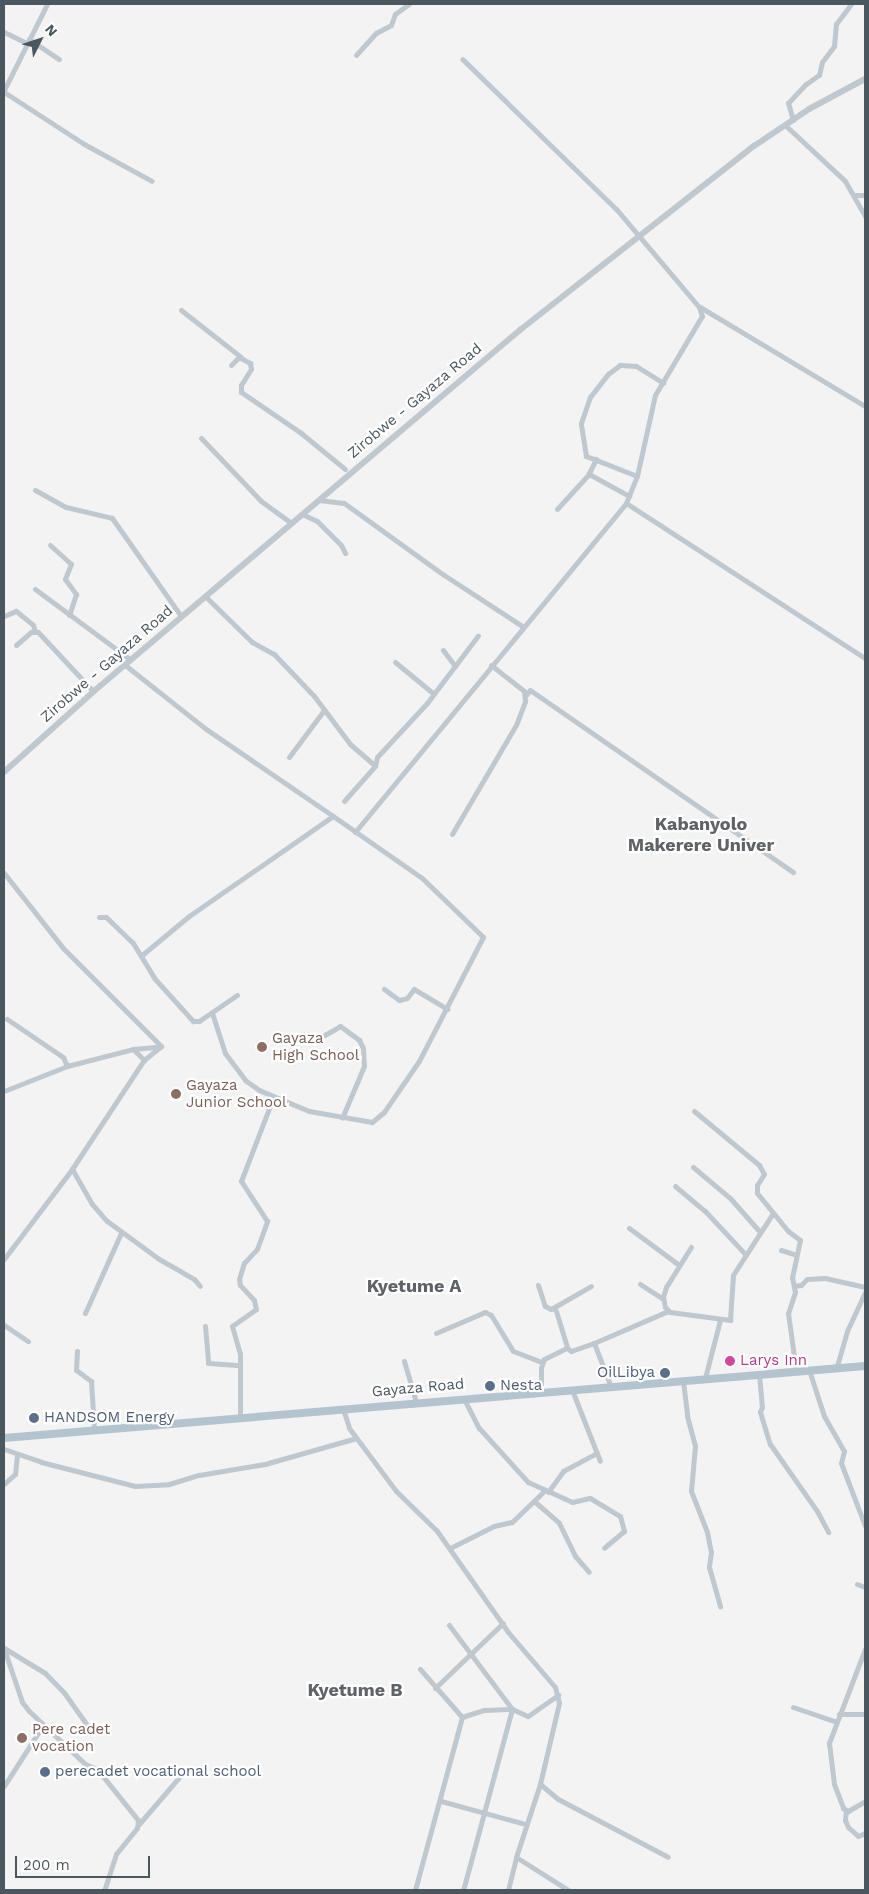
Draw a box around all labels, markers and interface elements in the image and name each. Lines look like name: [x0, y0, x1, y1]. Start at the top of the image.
north arrow: [15, 15, 65, 65]
text: N: [42, 21, 61, 39]
street label: Zirobwe - Gayaza Road: [344, 340, 486, 462]
street label: Zirobwe - Gayaza Road: [37, 602, 177, 726]
district label: Kabanyolo Makerere Univer: [628, 814, 774, 856]
place label: Gayaza High School: [272, 1029, 359, 1064]
marker: Gayaza High School: [256, 1041, 268, 1053]
place label: Gayaza Junior School: [186, 1076, 287, 1111]
marker: Gayaza Junior School: [170, 1088, 182, 1100]
district label: Kyetume A: [366, 1275, 462, 1297]
place label: Larys Inn: [740, 1352, 807, 1370]
marker: Larys Inn: [724, 1355, 736, 1367]
place label: OilLibya: [597, 1364, 655, 1382]
marker: OilLibya: [659, 1367, 671, 1379]
street label: Gayaza Road: [371, 1375, 465, 1401]
place label: Nesta: [500, 1377, 542, 1395]
marker: Nesta: [484, 1380, 496, 1392]
place label: HANDSOM Energy: [44, 1409, 174, 1427]
marker: HANDSOM Energy: [28, 1412, 40, 1424]
district label: Kyetume B: [307, 1679, 403, 1701]
place label: Pere cadet vocation: [32, 1720, 110, 1755]
marker: Pere cadet vocation: [16, 1732, 28, 1744]
place label: perecadet vocational school: [55, 1763, 262, 1781]
marker: perecadet vocational school: [39, 1766, 51, 1778]
scale bar: [18, 1846, 152, 1878]
text: 200 m: [23, 1856, 70, 1874]

